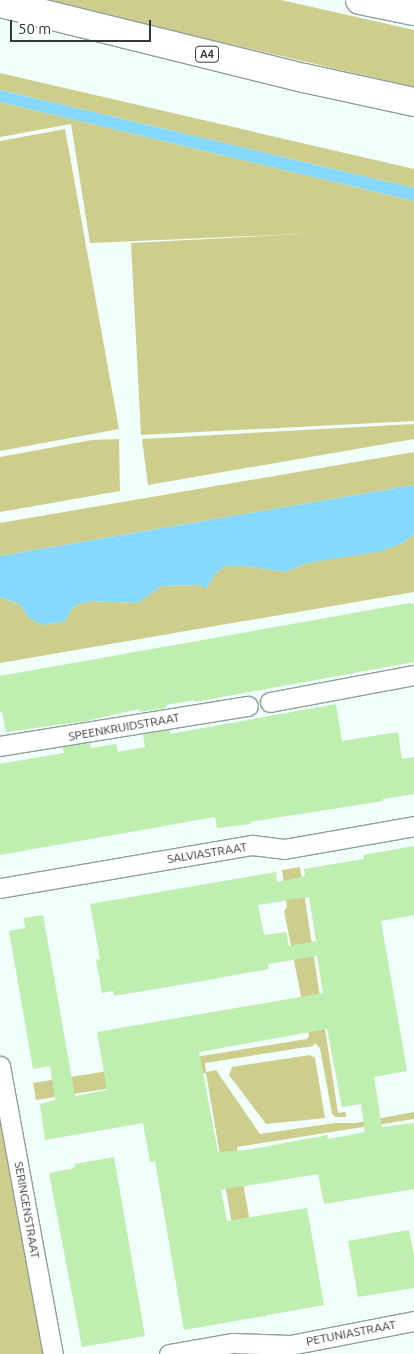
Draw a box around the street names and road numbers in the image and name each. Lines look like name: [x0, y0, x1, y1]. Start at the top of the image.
road number: A4: [194, 46, 220, 62]
street label: SPEENKRUIDSTRAAT: [67, 710, 181, 744]
street label: SALVIASTRAAT: [166, 840, 248, 866]
street label: SERINGENSTRAAT: [11, 1160, 43, 1260]
street label: PETUNIASTRAAT: [305, 1317, 397, 1349]

